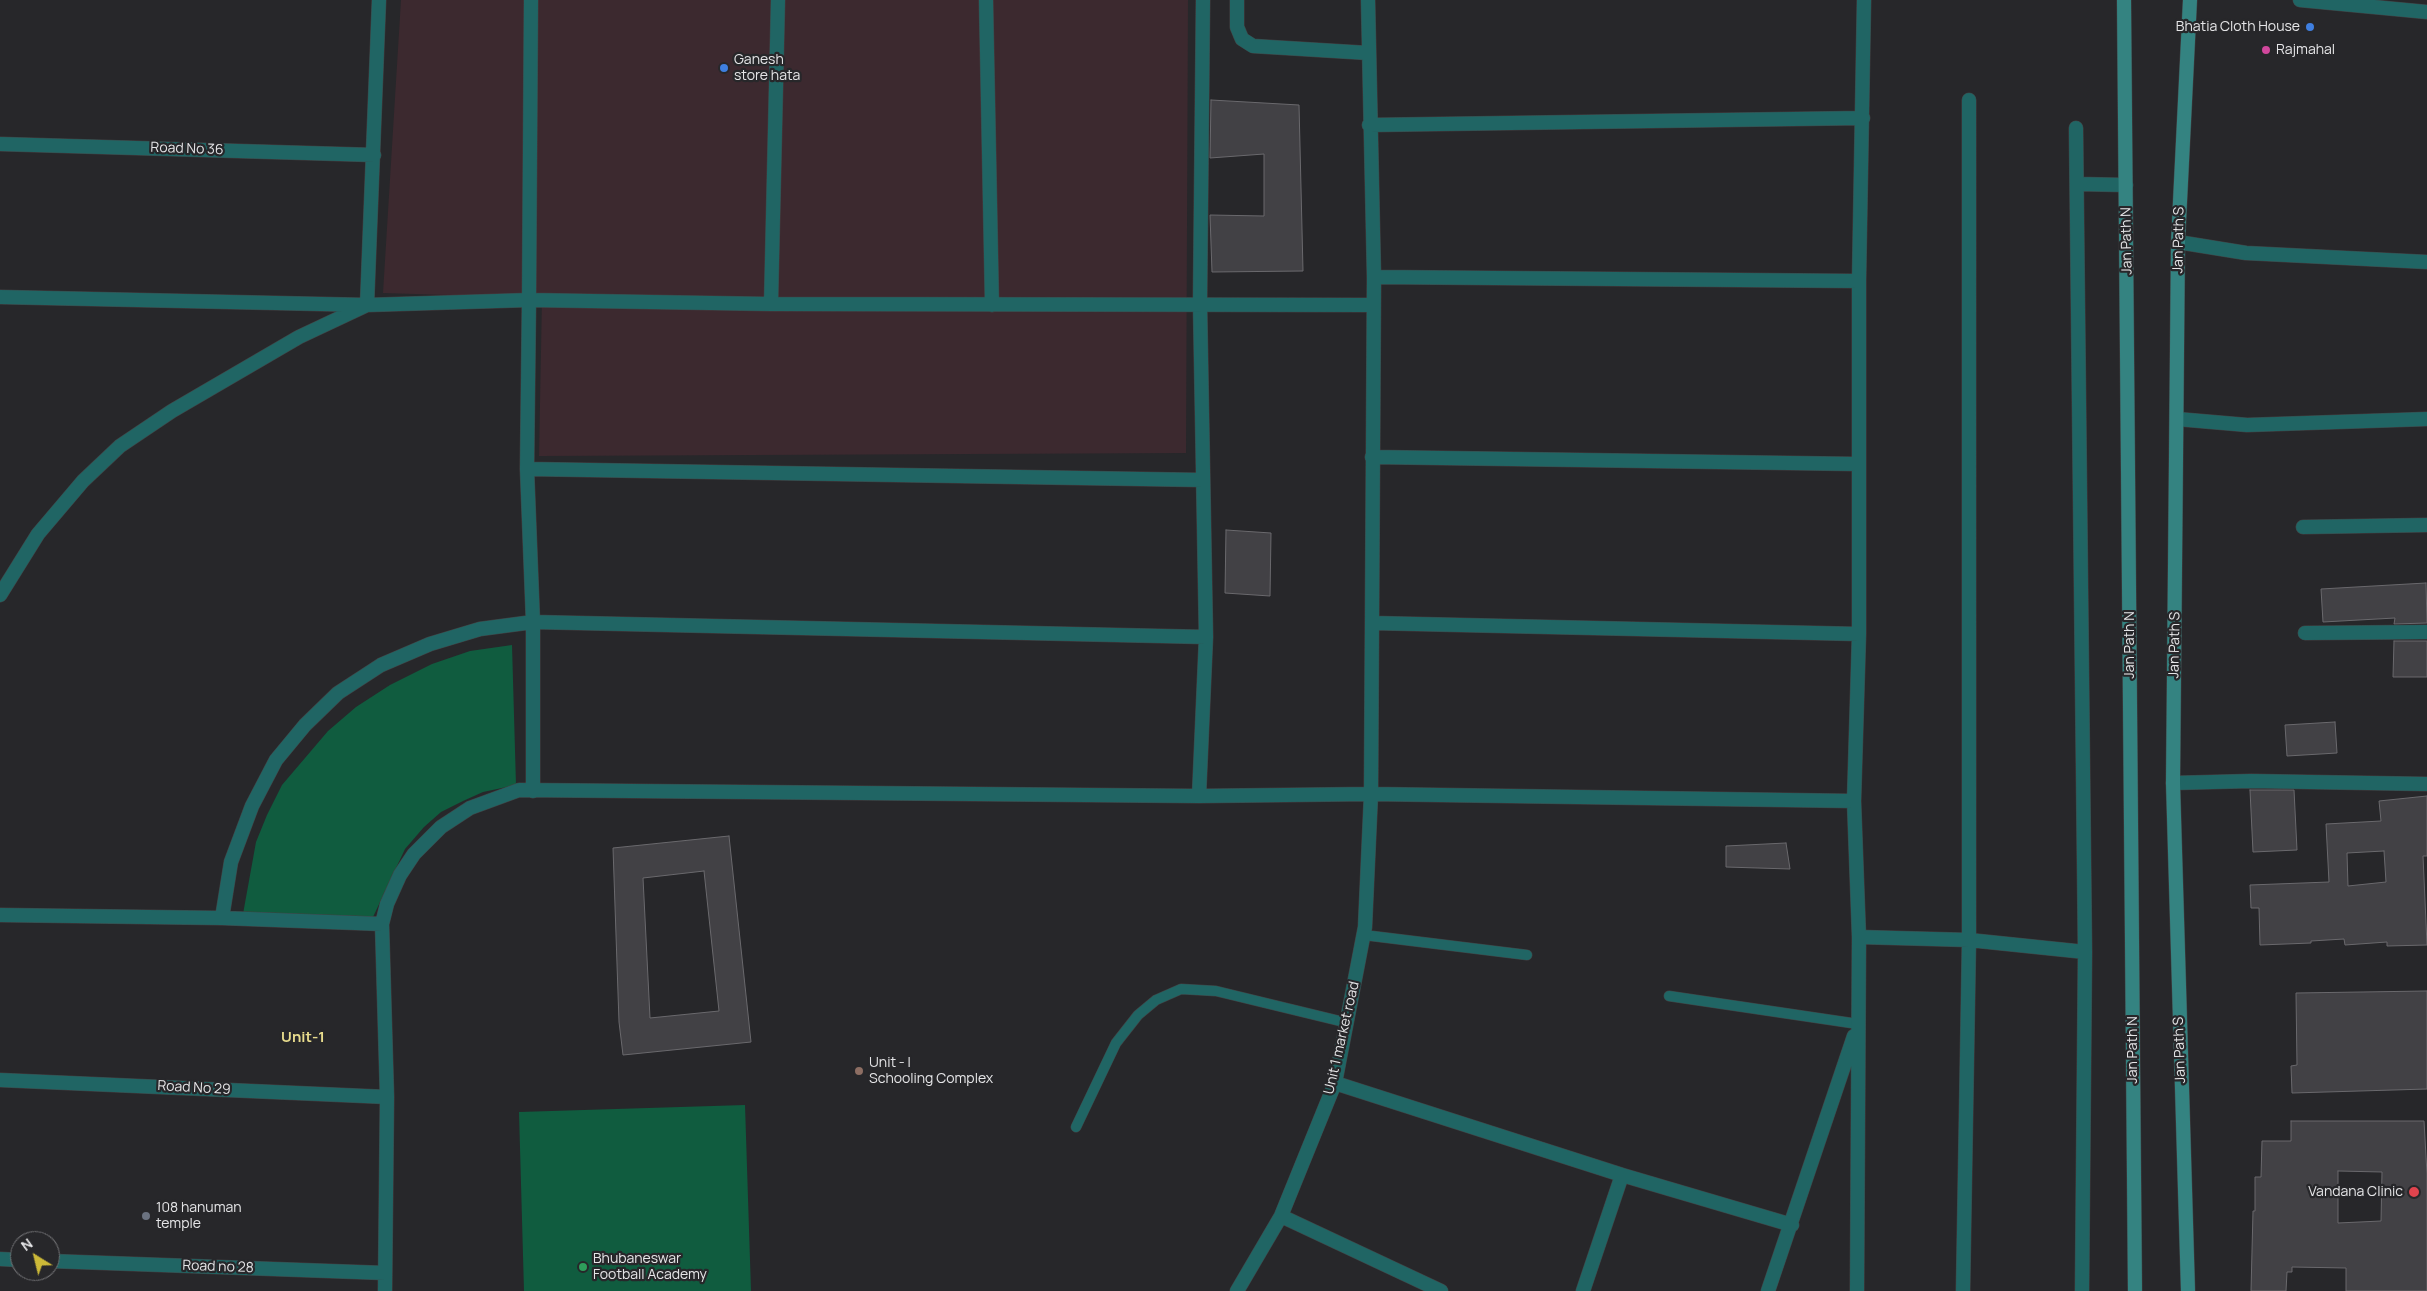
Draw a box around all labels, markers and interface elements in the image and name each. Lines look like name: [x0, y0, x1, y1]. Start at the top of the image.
place label: Bhatia Cloth House: [2176, 19, 2300, 35]
marker: Bhatia Cloth House: [2304, 21, 2316, 33]
place label: Rajmahal: [2276, 42, 2335, 58]
marker: Rajmahal: [2260, 44, 2272, 56]
place label: Ganesh store hata: [734, 52, 800, 84]
marker: Ganesh store hata: [718, 62, 730, 74]
street label: Road No 36: [150, 139, 224, 159]
street label: Jan Path N: [2118, 207, 2136, 275]
street label: Jan Path S: [2170, 207, 2188, 273]
street label: Jan Path N: [2122, 611, 2138, 679]
street label: Jan Path S: [2166, 612, 2184, 678]
street label: Unit 1 market road: [1321, 980, 1363, 1096]
street label: Jan Path N: [2125, 1016, 2141, 1084]
street label: Jan Path S: [2170, 1016, 2190, 1084]
district label: Unit-1: [281, 1029, 325, 1047]
place label: Unit - I Schooling Complex: [869, 1055, 993, 1088]
marker: Unit - I Schooling Complex: [853, 1065, 865, 1077]
street label: Road No 29: [157, 1078, 231, 1098]
place label: Vandana Clinic: [2308, 1184, 2403, 1200]
marker: Vandana Clinic: [2407, 1185, 2421, 1199]
place label: 108 hanuman temple: [156, 1200, 242, 1232]
marker: 108 hanuman temple: [140, 1210, 152, 1222]
north arrow: [10, 1231, 60, 1281]
text: N: [17, 1234, 36, 1255]
place label: Bhubaneswar Football Academy: [593, 1251, 707, 1284]
street label: Road no 28: [182, 1257, 254, 1277]
marker: Bhubaneswar Football Academy: [577, 1261, 589, 1273]

